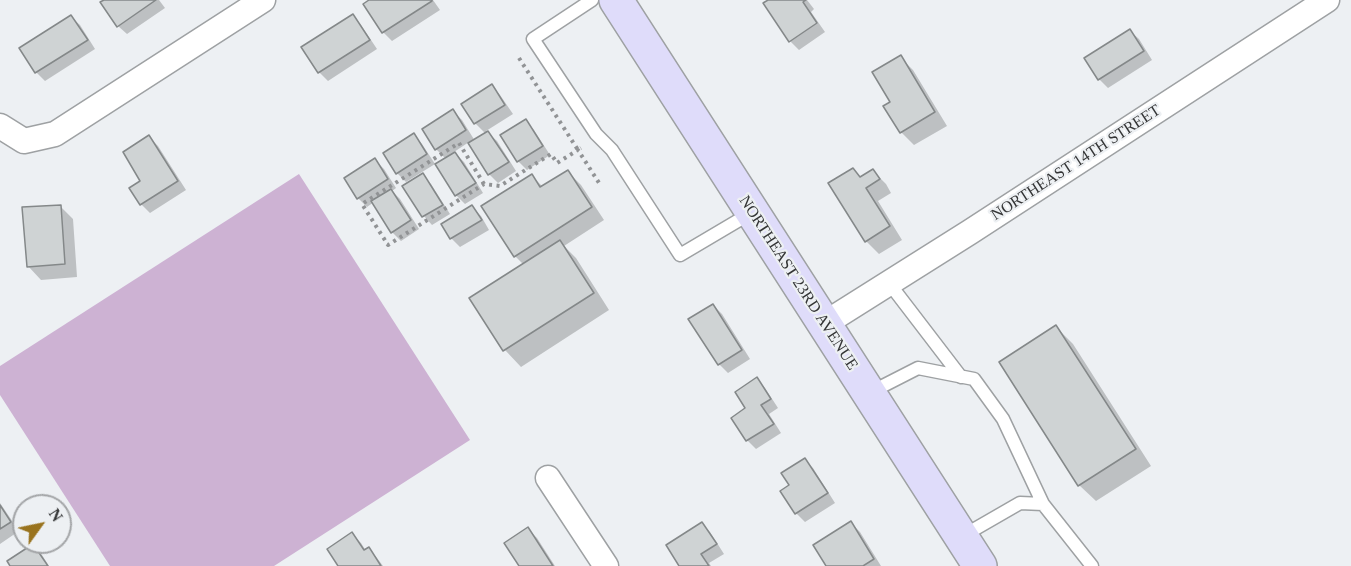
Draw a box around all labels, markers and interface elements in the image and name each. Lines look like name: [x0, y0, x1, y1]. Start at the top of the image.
street label: NORTHEAST 14TH STREET: [988, 101, 1164, 225]
street label: NORTHEAST 23RD AVENUE: [734, 192, 862, 374]
north arrow: [12, 494, 72, 554]
text: N: [46, 506, 66, 524]

